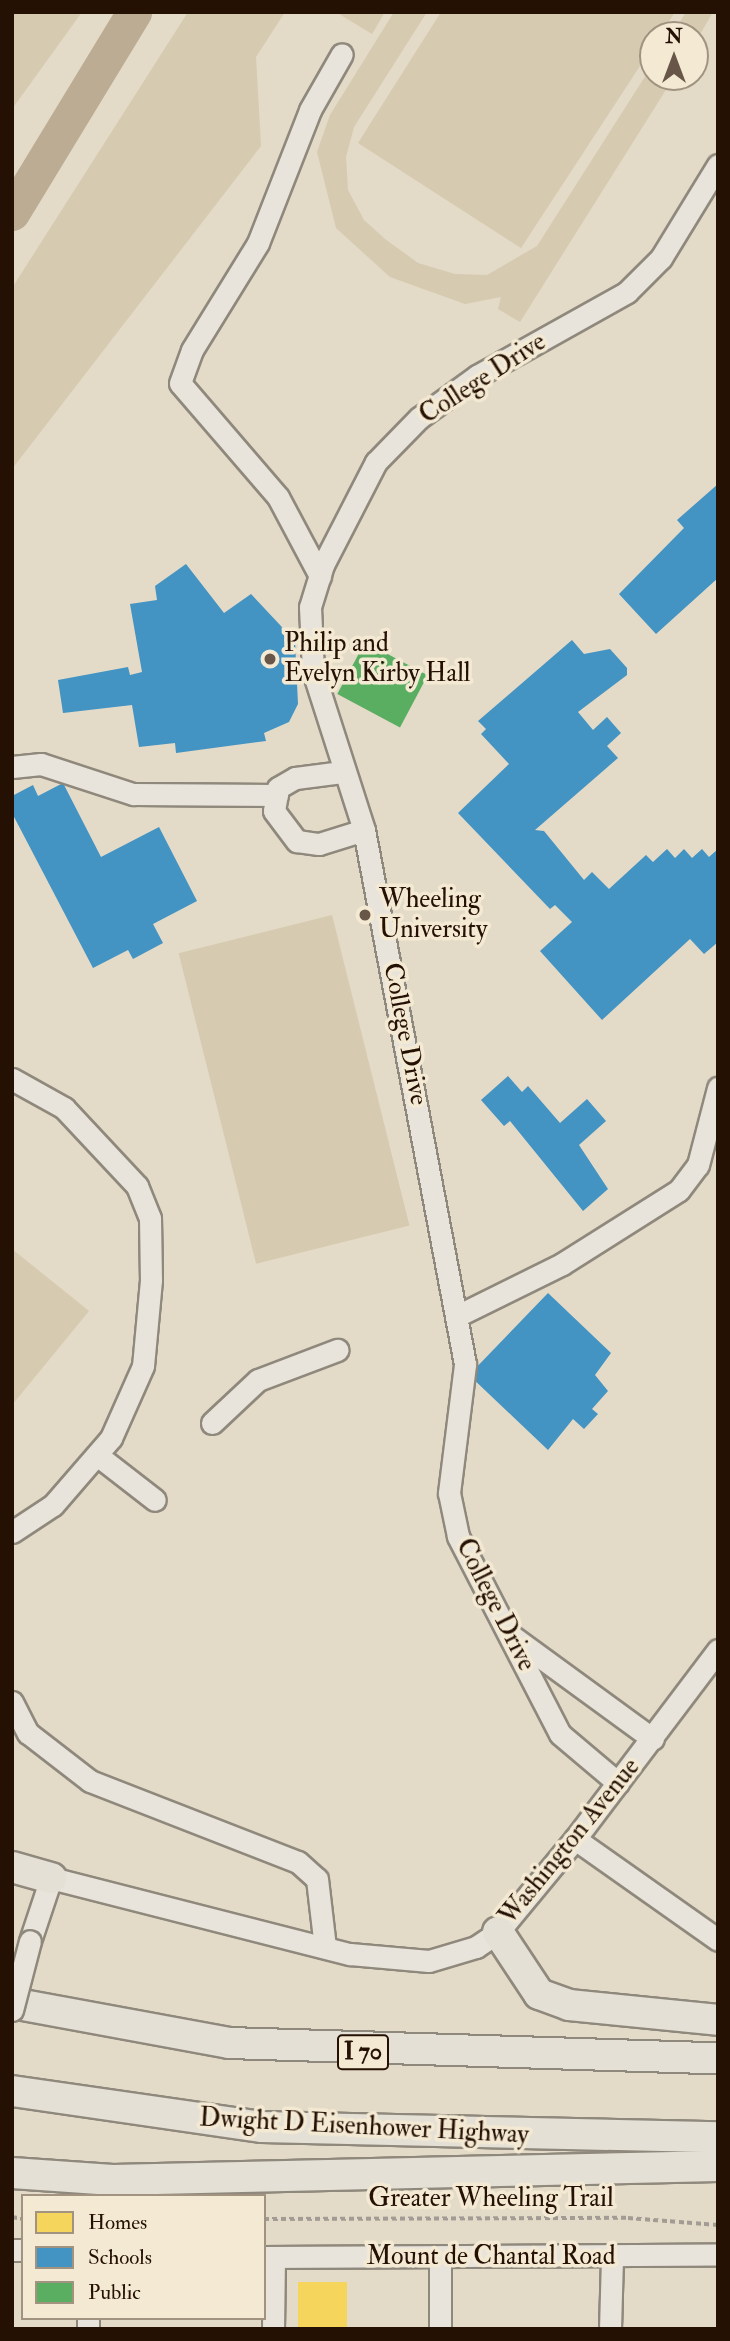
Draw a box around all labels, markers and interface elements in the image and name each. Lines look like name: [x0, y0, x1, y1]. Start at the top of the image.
north arrow: [639, 21, 709, 91]
text: N: [665, 25, 683, 49]
street label: College Drive: [414, 327, 552, 431]
place label: Philip and Evelyn Kirby Hall: [284, 628, 471, 690]
marker: Philip and Evelyn Kirby Hall: [262, 651, 278, 667]
place label: Wheeling University: [379, 884, 487, 946]
marker: Wheeling University: [357, 907, 373, 923]
street label: College Drive: [376, 960, 434, 1108]
street label: College Drive: [448, 1534, 542, 1676]
street label: Washington Avenue: [493, 1752, 647, 1932]
road number: I 70: [337, 2032, 389, 2073]
street label: Dwight D Eisenhower Highway: [198, 2103, 530, 2151]
street label: Greater Wheeling Trail: [368, 2183, 614, 2215]
legend: [21, 2194, 266, 2320]
text: Homes: [88, 2209, 147, 2236]
street label: Mount de Chantal Road: [366, 2241, 616, 2273]
text: Schools: [88, 2244, 152, 2271]
text: Public: [88, 2279, 141, 2306]

